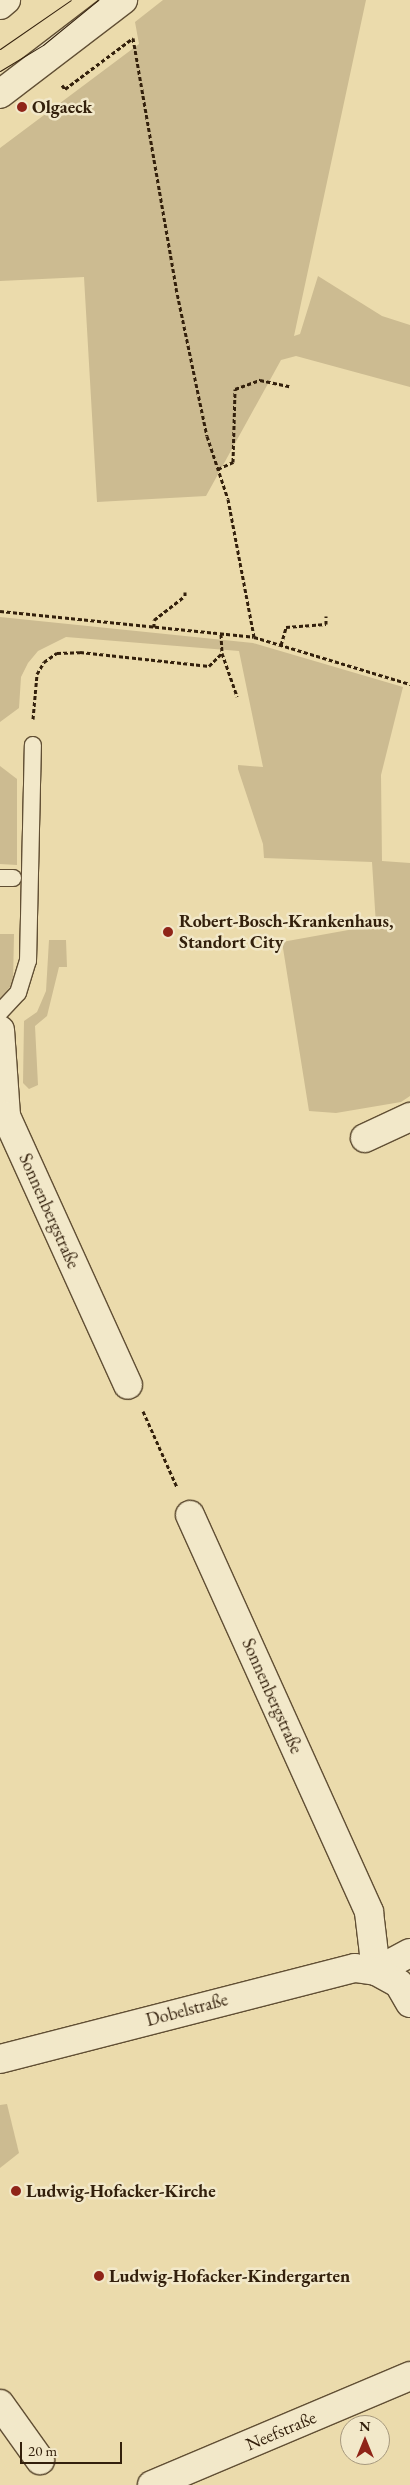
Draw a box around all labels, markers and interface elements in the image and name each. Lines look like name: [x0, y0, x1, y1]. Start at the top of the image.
place label: Olgaeck: [32, 96, 92, 118]
marker: Olgaeck: [16, 101, 28, 113]
place label: Robert-Bosch-Krankenhaus, Standort City: [179, 911, 393, 954]
marker: Robert-Bosch-Krankenhaus, Standort City: [161, 925, 175, 939]
street label: Sonnenbergstraße: [14, 1150, 84, 1272]
street label: Sonnenbergstraße: [237, 1635, 307, 1757]
street label: Dobelstraße: [144, 1989, 230, 2031]
place label: Ludwig-Hofacker-Kirche: [26, 2180, 216, 2202]
marker: Ludwig-Hofacker-Kirche: [10, 2185, 22, 2197]
place label: Ludwig-Hofacker-Kindergarten: [109, 2265, 350, 2287]
marker: Ludwig-Hofacker-Kindergarten: [93, 2270, 105, 2282]
street label: Neefstraße: [242, 2406, 320, 2456]
north arrow: [340, 2415, 390, 2465]
text: N: [359, 2417, 371, 2435]
scale bar: [22, 2432, 125, 2464]
text: 20 m: [28, 2441, 57, 2460]

